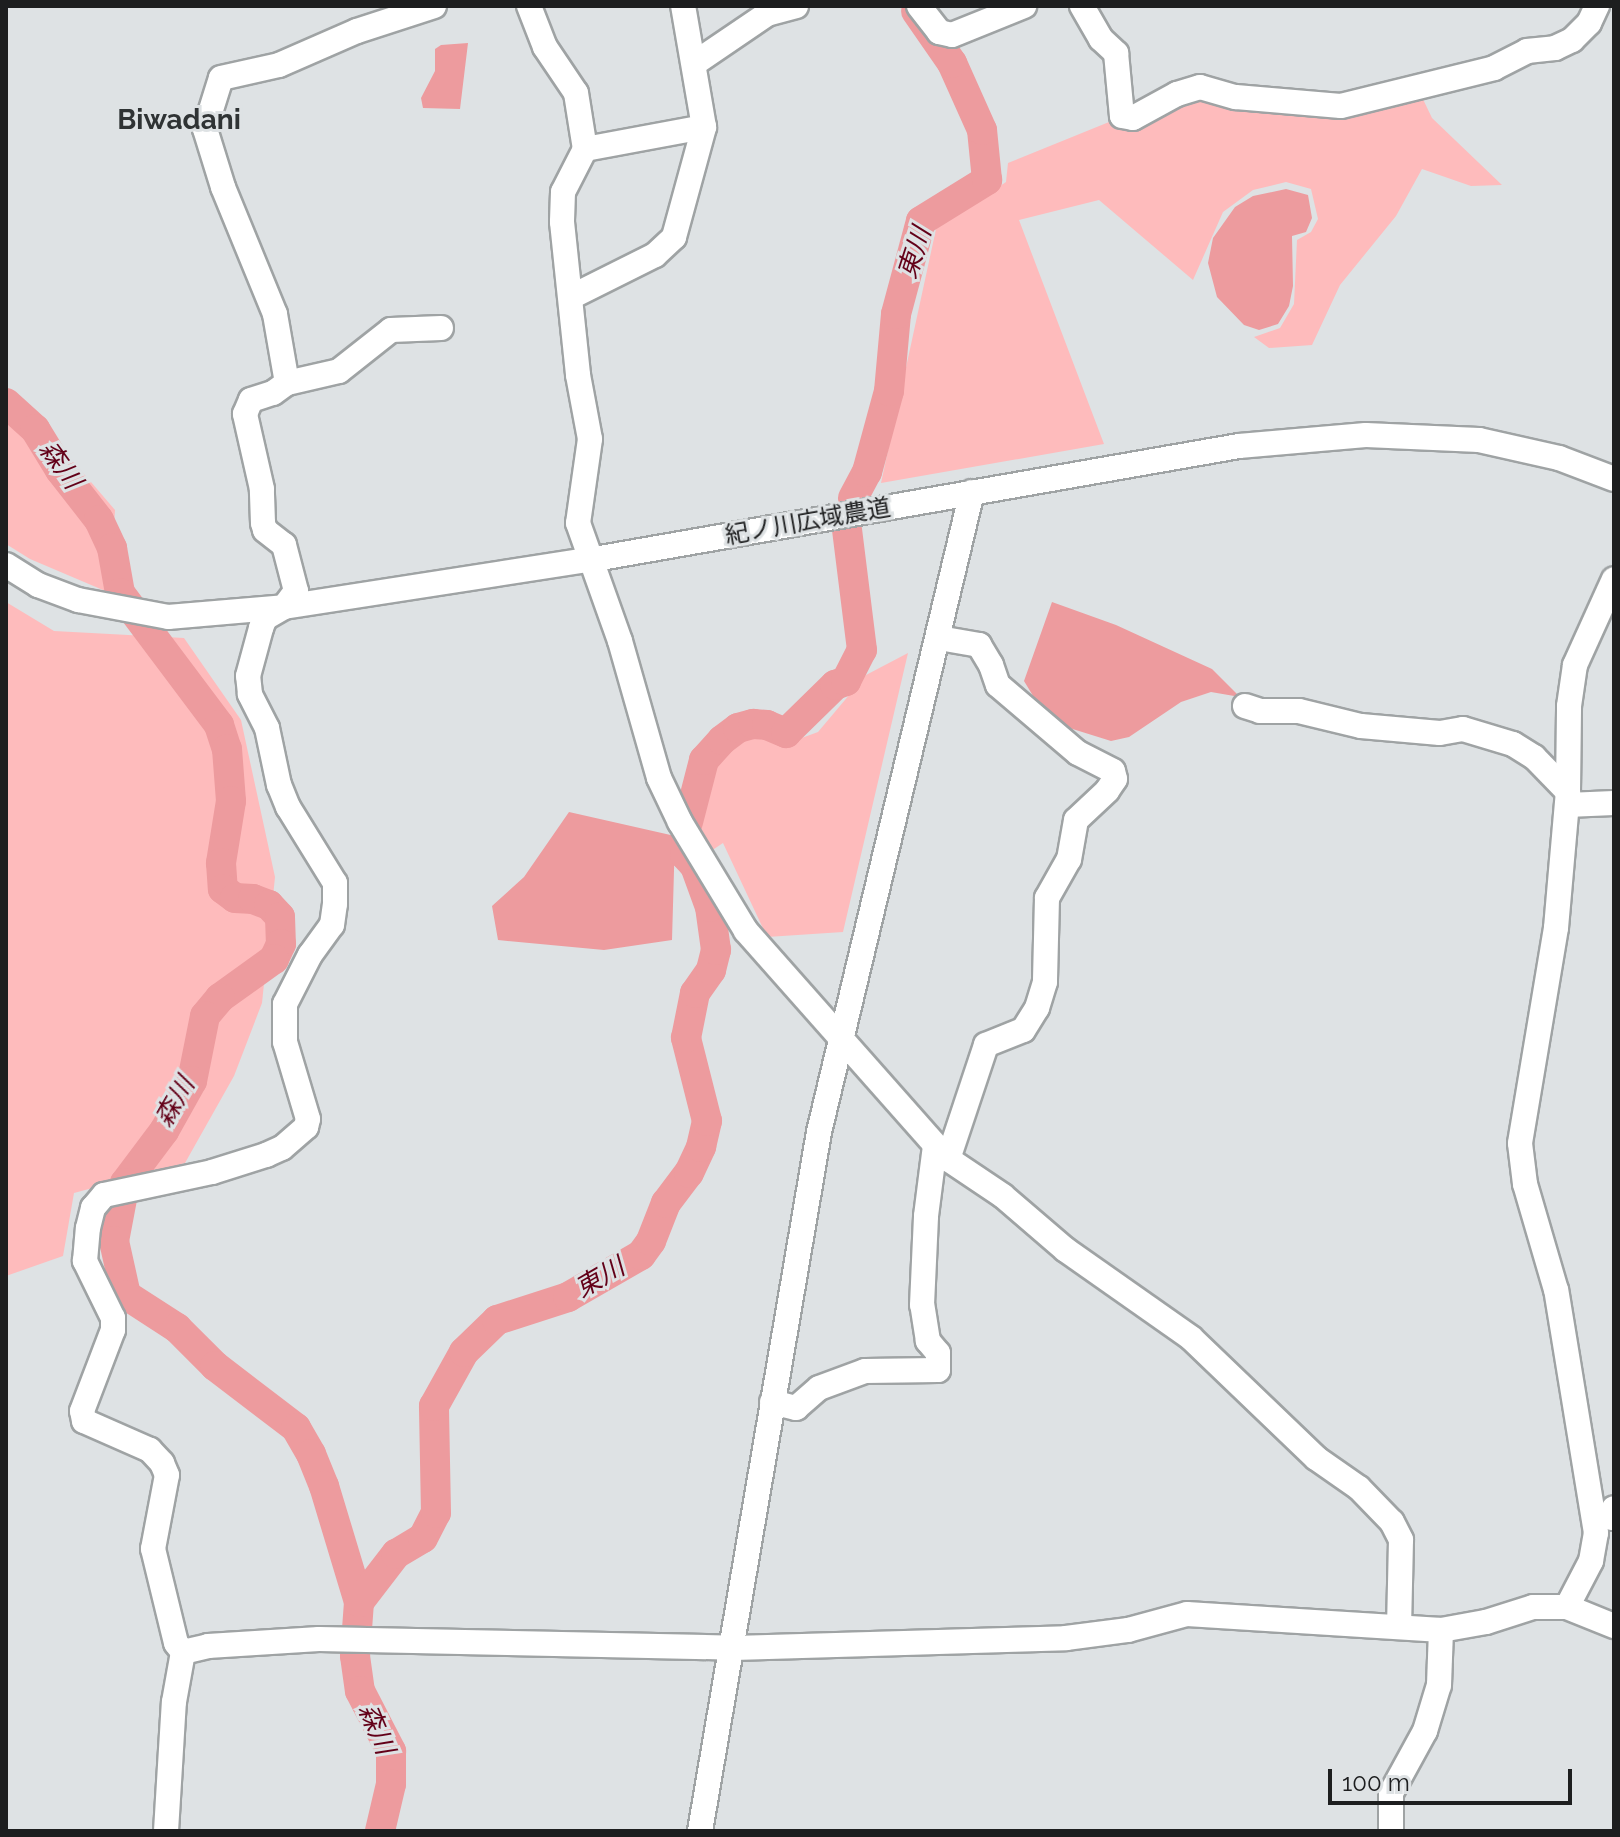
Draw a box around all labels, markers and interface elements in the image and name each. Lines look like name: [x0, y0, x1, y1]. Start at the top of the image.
district label: Biwadani: [117, 103, 241, 137]
water label: 東川: [892, 223, 938, 283]
water label: 森川: [32, 435, 88, 495]
street label: 紀ノ川広域農道: [723, 492, 893, 550]
water label: 森川: [148, 1072, 202, 1132]
water label: 東川: [570, 1251, 630, 1305]
water label: 森川: [351, 1699, 401, 1759]
scale bar: [1332, 1753, 1576, 1803]
text: 100 m: [1342, 1768, 1410, 1797]

